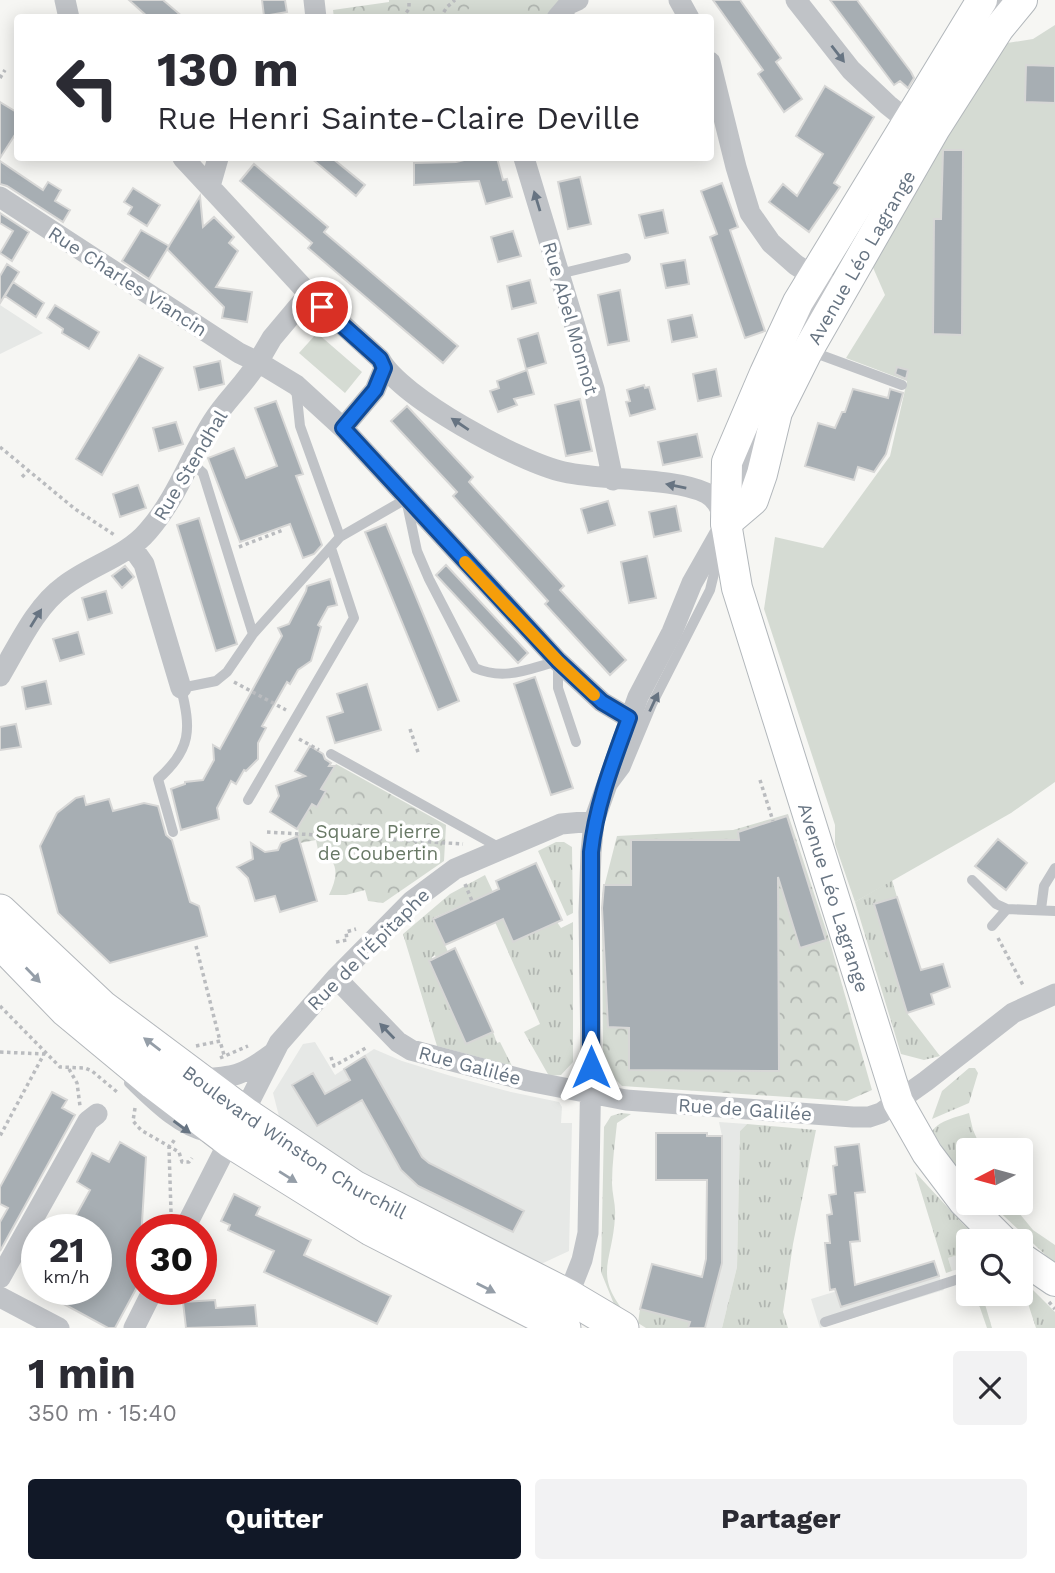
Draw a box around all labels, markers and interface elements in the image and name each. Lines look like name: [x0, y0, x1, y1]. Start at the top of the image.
text: 130 m: [157, 40, 299, 98]
icon: left: [42, 42, 133, 133]
one-way arrow: [831, 44, 846, 62]
text: Rue Henri Sainte-Claire Deville: [157, 99, 640, 137]
street label: Avenue Léo Lagrange: [803, 166, 921, 349]
one-way arrow: [531, 191, 542, 212]
street label: Rue Charles Viancin: [44, 221, 212, 341]
street label: Rue Abel Monnot: [538, 239, 603, 397]
pin: [292, 277, 352, 337]
icon: arrive: [303, 288, 341, 326]
street label: Rue Stendhal: [148, 406, 232, 525]
one-way arrow: [451, 418, 470, 431]
one-way arrow: [665, 480, 687, 491]
one-way arrow: [29, 609, 42, 628]
one-way arrow: [649, 691, 660, 712]
street label: Avenue Léo Lagrange: [793, 800, 874, 995]
park label: Square Pierre de Coubertin: [315, 820, 441, 865]
street label: Rue de l'Épitaphe: [303, 884, 434, 1015]
one-way arrow: [24, 966, 40, 983]
one-way arrow: [378, 1022, 395, 1039]
position arrow: [554, 1030, 628, 1104]
one-way arrow: [143, 1036, 161, 1051]
street label: Rue Galilée: [416, 1041, 523, 1090]
street label: Boulevard Winston Churchill: [178, 1061, 411, 1224]
street label: Rue de Galilée: [677, 1093, 813, 1126]
one-way arrow: [173, 1120, 192, 1134]
north arrow: [956, 1138, 1032, 1214]
map controls: [956, 1138, 1033, 1306]
one-way arrow: [279, 1171, 298, 1184]
speed limit sign: 30: [126, 1214, 217, 1305]
text: 21: [49, 1229, 84, 1271]
button: search: [956, 1229, 1033, 1306]
text: km/h: [43, 1266, 90, 1287]
one-way arrow: [477, 1282, 497, 1294]
text: 1 min: [28, 1349, 136, 1398]
button: close: [953, 1351, 1027, 1425]
text: 350 m · 15:40: [28, 1400, 177, 1427]
button: Quitter: [28, 1479, 521, 1559]
button: Partager: [535, 1479, 1027, 1559]

